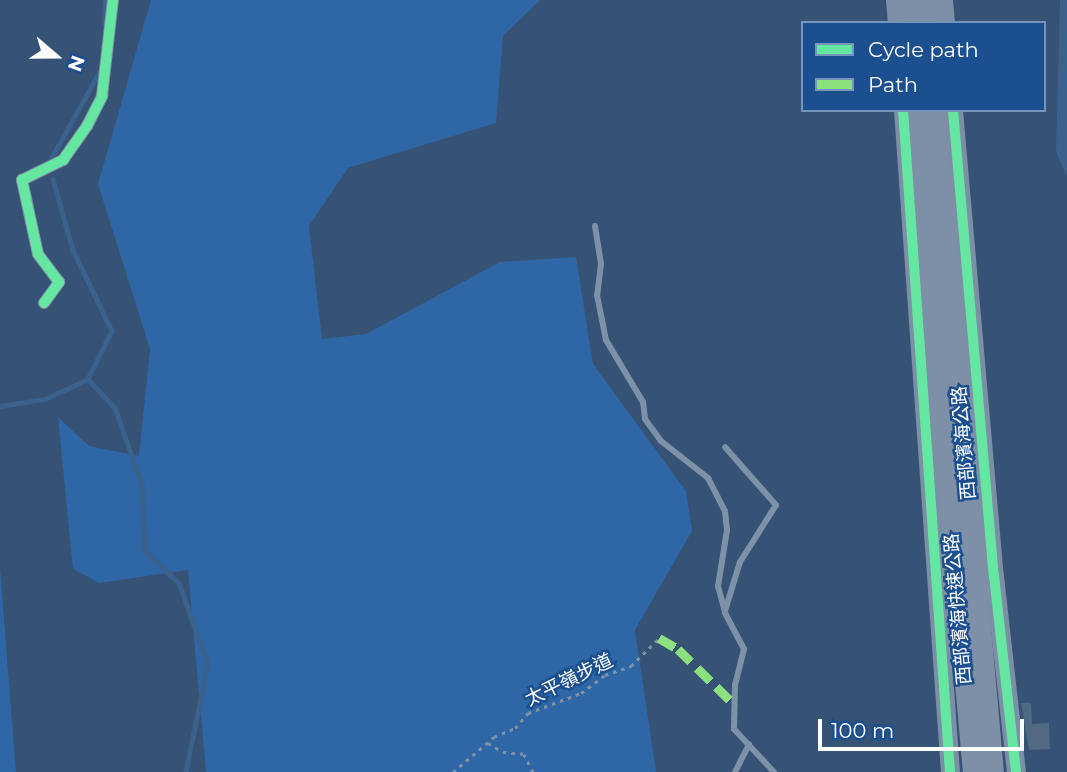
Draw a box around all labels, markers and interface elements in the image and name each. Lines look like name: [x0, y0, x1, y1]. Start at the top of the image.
north arrow: [21, 21, 91, 91]
legend: [801, 21, 1046, 112]
text: Cycle path: [868, 37, 979, 62]
text: N: [63, 52, 90, 74]
text: Path: [868, 72, 918, 97]
street label: 西部濱海公路: [948, 385, 980, 501]
street label: 西部濱海快速公路: [940, 532, 976, 686]
street label: 太平嶺步道: [521, 649, 617, 711]
scale bar: [822, 706, 1028, 750]
text: 100 m: [831, 718, 894, 743]

